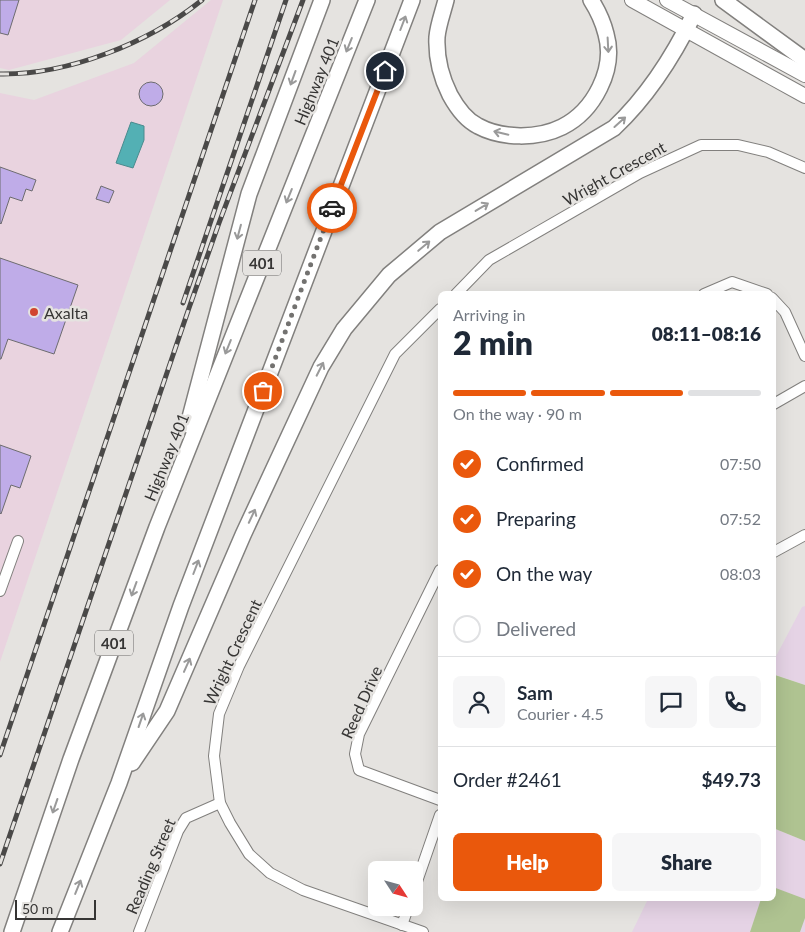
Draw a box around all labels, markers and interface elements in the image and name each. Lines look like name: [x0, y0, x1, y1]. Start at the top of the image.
one-way arrow: [399, 16, 408, 31]
street label: Highway 401: [290, 34, 342, 128]
one-way arrow: [343, 37, 353, 52]
one-way arrow: [603, 37, 612, 53]
pin: [364, 50, 406, 92]
icon: home: [371, 57, 399, 85]
one-way arrow: [287, 71, 296, 86]
one-way arrow: [613, 116, 626, 128]
one-way arrow: [493, 128, 509, 137]
street label: Wright Crescent: [559, 137, 669, 209]
courier: [307, 183, 357, 233]
one-way arrow: [283, 188, 293, 203]
icon: car: [318, 194, 346, 222]
one-way arrow: [474, 202, 488, 212]
one-way arrow: [234, 223, 243, 239]
one-way arrow: [417, 240, 430, 251]
road number: 401: [243, 250, 281, 276]
place label: Axalta: [44, 303, 88, 322]
text: Arriving in: [453, 305, 526, 324]
marker: Axalta: [28, 306, 40, 318]
text: 08:11–08:16: [652, 322, 761, 345]
text: 2 min: [453, 323, 533, 362]
one-way arrow: [223, 339, 233, 354]
one-way arrow: [316, 362, 326, 377]
pin: [242, 370, 284, 412]
icon: bag: [249, 377, 277, 405]
text: On the way · 90 m: [453, 404, 582, 423]
street label: Highway 401: [140, 410, 192, 504]
icon: check: [453, 450, 481, 478]
text: Confirmed: [496, 452, 584, 475]
text: 07:50: [720, 454, 761, 473]
icon: check: [453, 505, 481, 533]
text: Preparing: [496, 507, 576, 530]
one-way arrow: [248, 509, 257, 524]
text: 07:52: [720, 509, 761, 528]
one-way arrow: [192, 560, 201, 576]
icon: check: [453, 560, 481, 588]
text: On the way: [496, 562, 592, 585]
text: 08:03: [720, 564, 761, 583]
one-way arrow: [129, 581, 138, 596]
street label: Wright Crescent: [199, 596, 265, 708]
text: Delivered: [496, 617, 576, 640]
road number: 401: [95, 630, 133, 656]
one-way arrow: [182, 658, 192, 673]
street label: Reed Drive: [337, 663, 385, 741]
button: person: [453, 676, 505, 728]
button: chat: [645, 676, 697, 728]
button: phone: [709, 676, 761, 728]
text: Sam: [517, 681, 553, 704]
text: Courier · 4.5: [517, 704, 604, 723]
one-way arrow: [137, 713, 146, 729]
text: Order #2461: [453, 768, 562, 791]
text: $49.73: [701, 768, 761, 791]
one-way arrow: [50, 797, 60, 813]
street label: Reading Street: [121, 815, 179, 917]
button: Help: [453, 833, 602, 891]
button: Share: [612, 833, 761, 891]
north arrow: [368, 861, 422, 916]
map controls: [368, 861, 423, 916]
one-way arrow: [74, 880, 83, 895]
scale bar: [15, 897, 96, 920]
text: 50 m: [22, 900, 53, 917]

